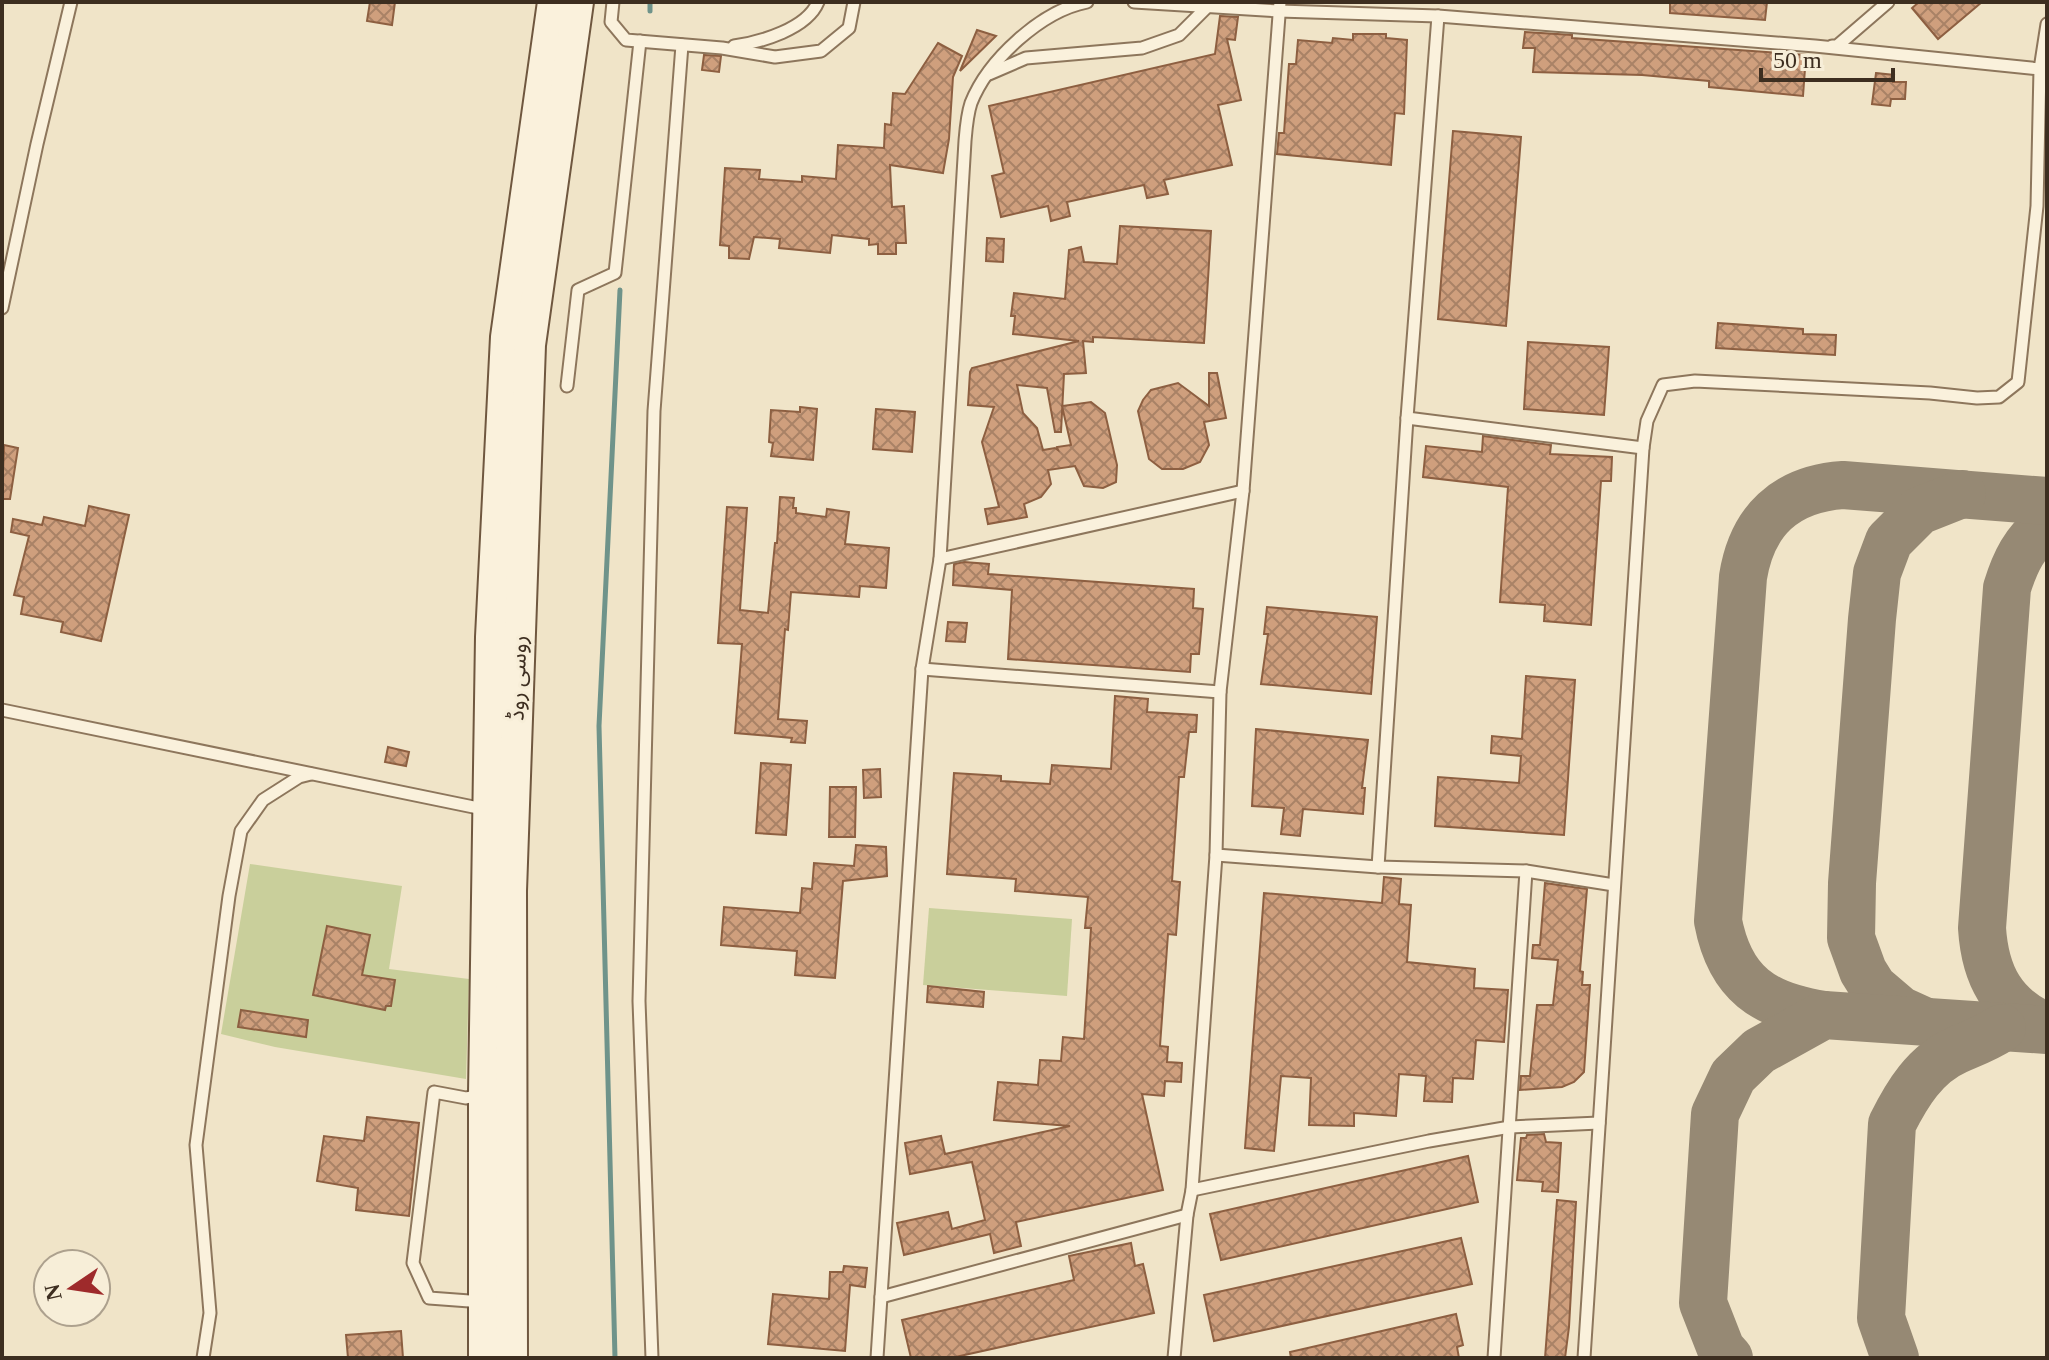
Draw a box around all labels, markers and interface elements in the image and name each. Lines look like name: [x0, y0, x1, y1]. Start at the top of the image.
scale bar: [1761, 32, 1893, 82]
text: 50 m: [1773, 47, 1822, 73]
street label: روسی روڈ: [504, 635, 532, 721]
north arrow: [32, 1248, 112, 1328]
text: N: [39, 1282, 67, 1303]

